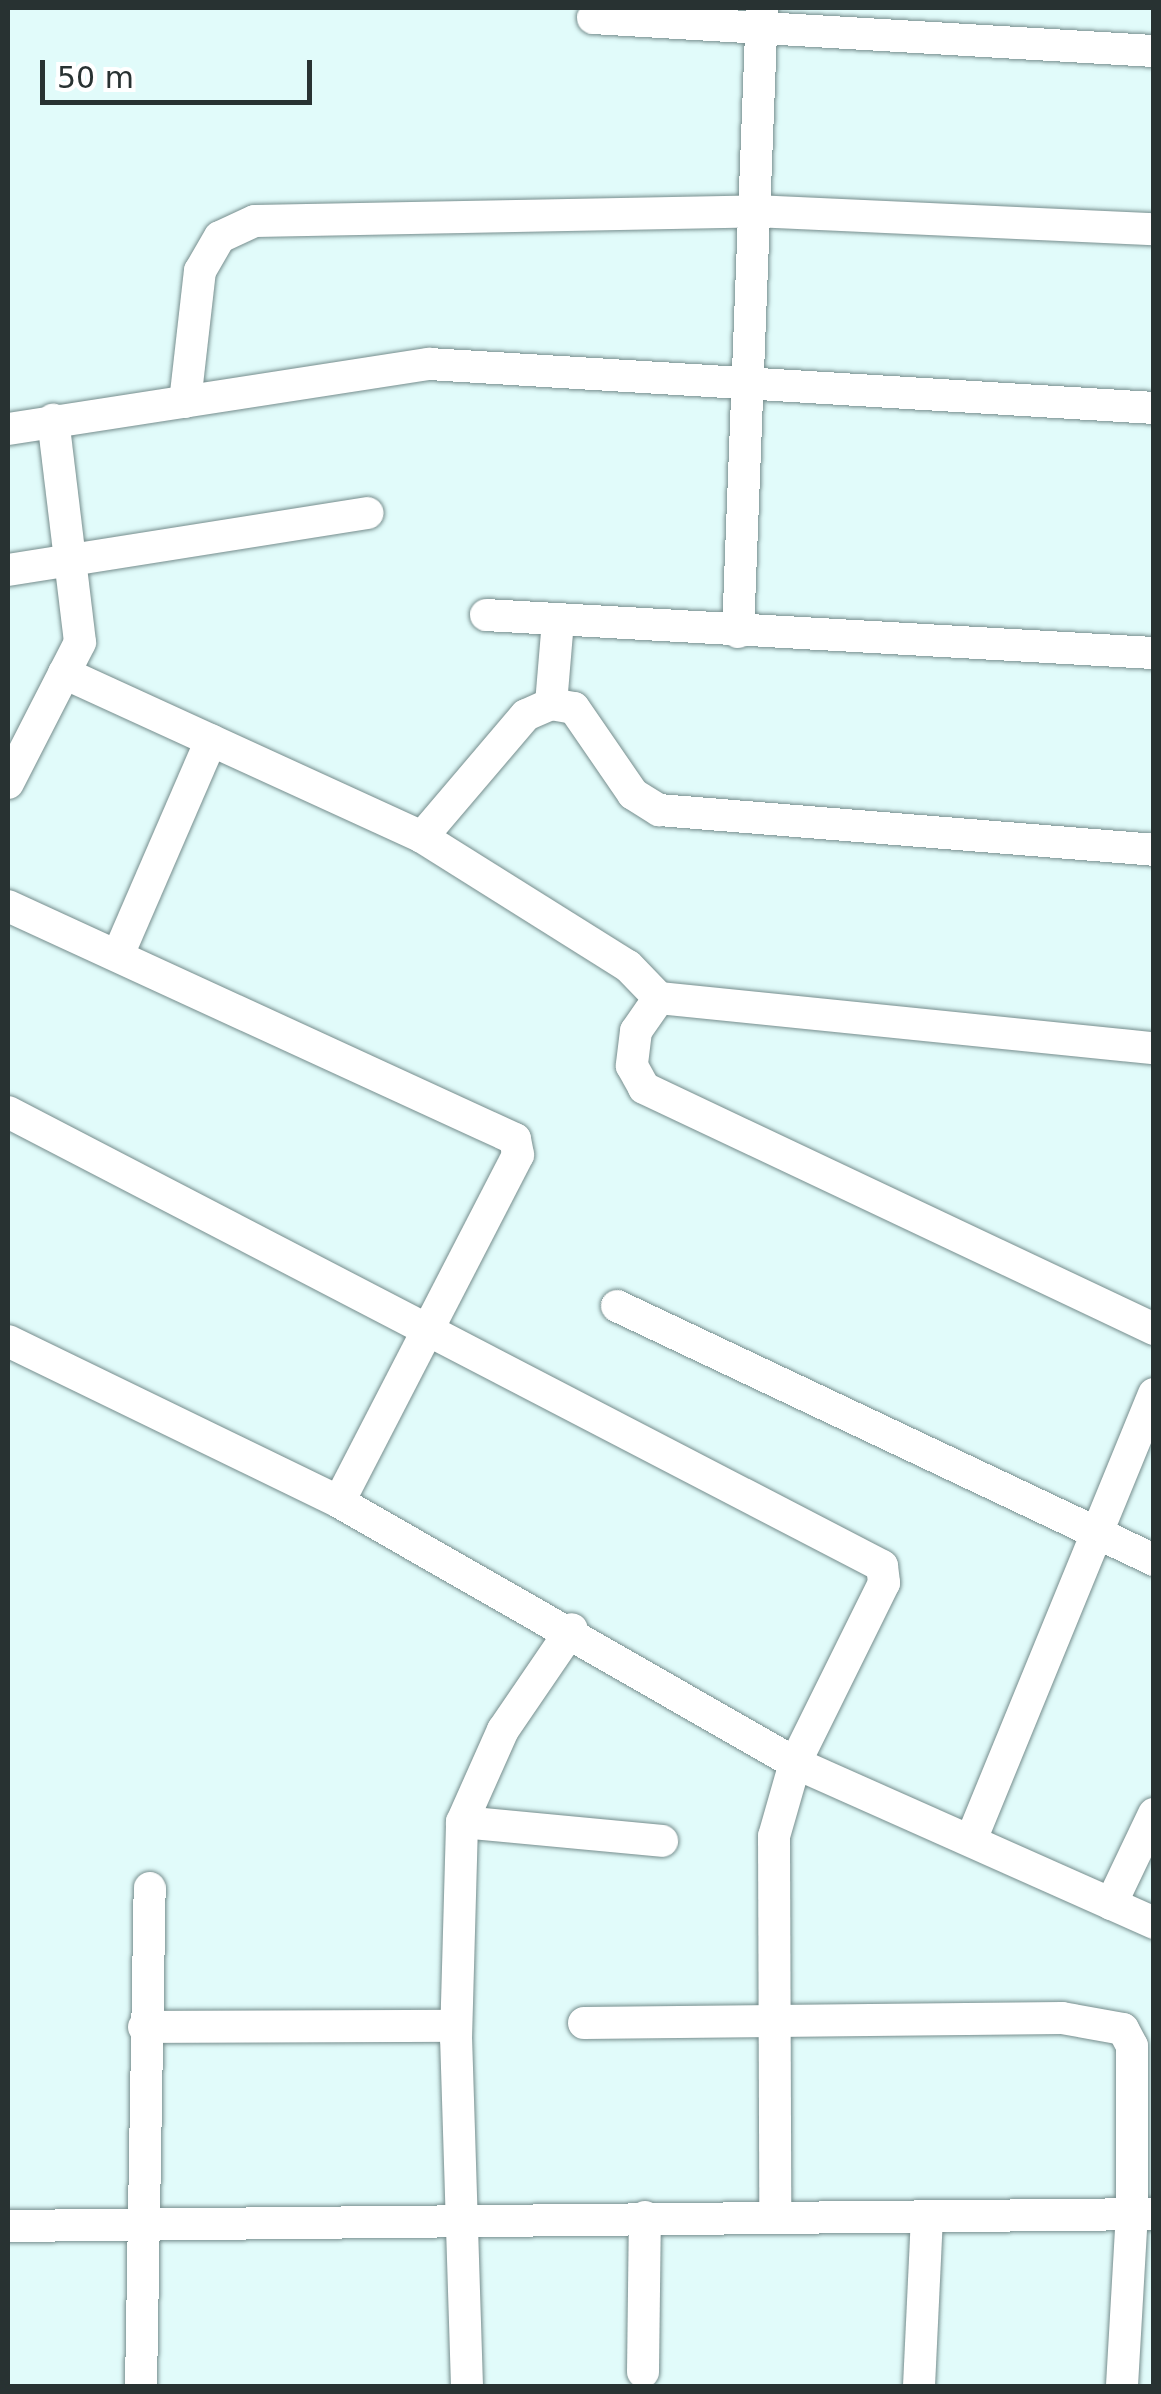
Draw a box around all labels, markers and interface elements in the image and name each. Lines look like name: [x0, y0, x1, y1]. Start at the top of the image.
scale bar: [45, 40, 318, 102]
text: 50 m: [57, 60, 134, 95]

